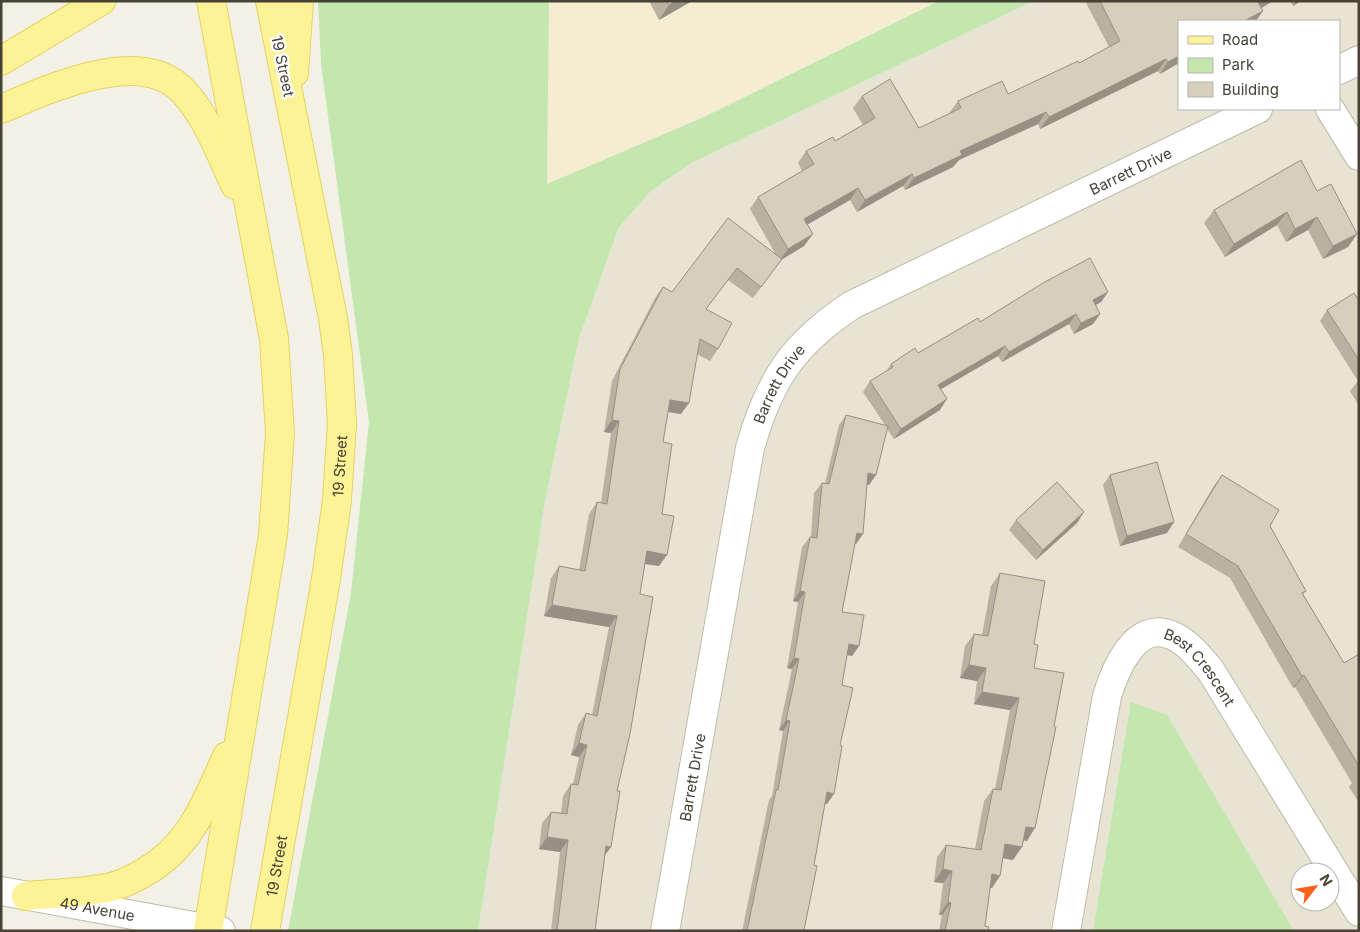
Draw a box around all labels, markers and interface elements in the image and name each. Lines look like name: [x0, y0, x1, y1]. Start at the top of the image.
legend: [1178, 20, 1340, 110]
text: Road: [1222, 30, 1258, 49]
street label: 19 Street: [267, 34, 299, 98]
text: Park: [1222, 55, 1255, 74]
text: Building: [1222, 80, 1279, 99]
street label: Barrett Drive: [1086, 143, 1175, 199]
street label: Barrett Drive: [749, 340, 809, 426]
street label: 19 Street: [328, 434, 351, 498]
street label: Best Crescent: [1162, 624, 1240, 709]
street label: Barrett Drive: [675, 732, 709, 823]
street label: 19 Street: [262, 834, 291, 898]
north arrow: [1290, 862, 1340, 912]
text: N: [1317, 871, 1337, 889]
street label: 49 Avenue: [58, 892, 136, 925]

